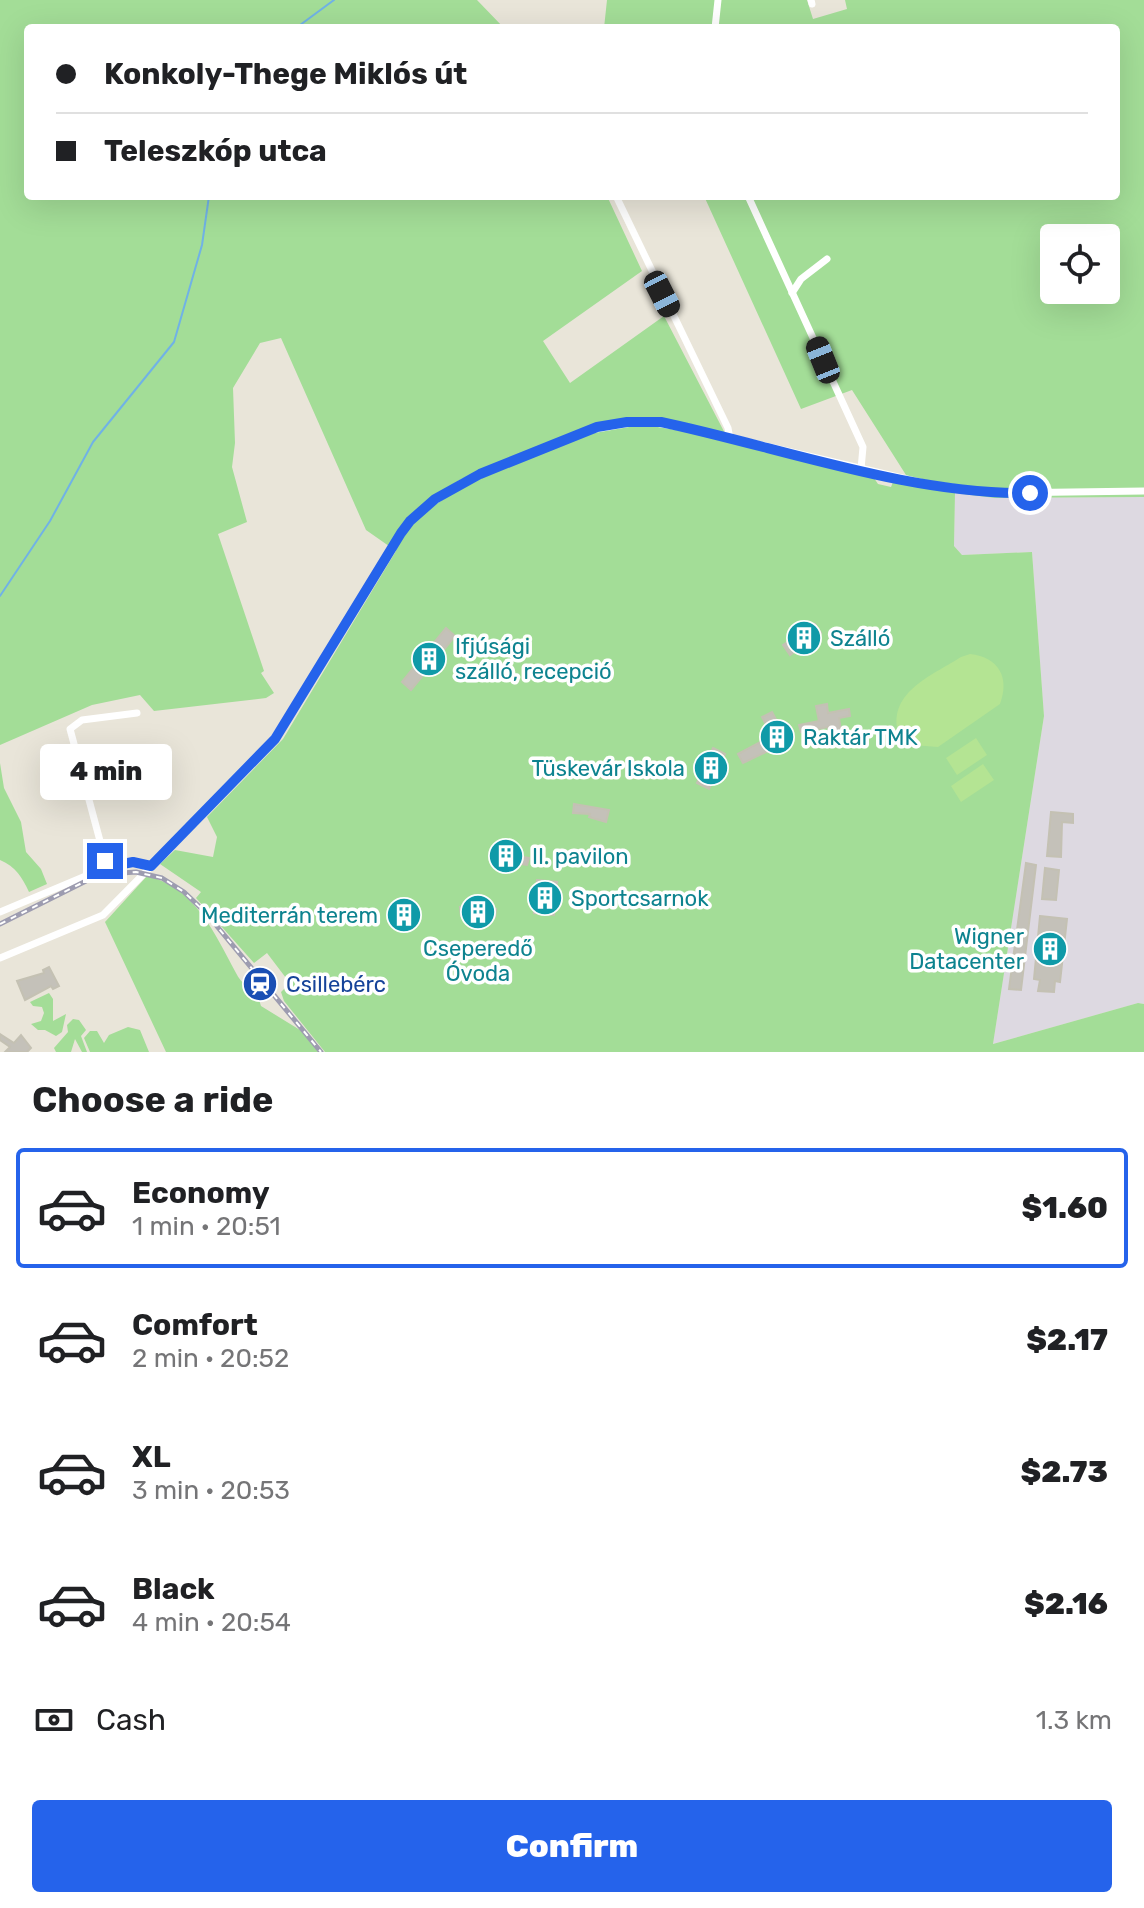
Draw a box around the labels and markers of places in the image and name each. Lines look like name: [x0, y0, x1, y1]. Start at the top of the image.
building icon: Szálló: [785, 619, 823, 657]
place label: Szálló: [830, 625, 890, 652]
place label: Ifjúsági szálló, recepció: [455, 633, 612, 685]
building icon: Ifjúsági szálló, recepció: [410, 640, 448, 678]
building icon: Raktár TMK: [758, 718, 796, 756]
place label: Raktár TMK: [803, 724, 918, 751]
building icon: Tüskevár Iskola: [692, 749, 730, 787]
place label: Tüskevár Iskola: [532, 755, 685, 782]
building icon: II. pavilon: [487, 837, 525, 875]
place label: II. pavilon: [532, 843, 629, 870]
building icon: Sportcsarnok: [526, 879, 564, 917]
place label: Sportcsarnok: [571, 885, 709, 912]
building icon: Cseperedő Óvoda: [459, 893, 497, 931]
building icon: Mediterrán terem: [385, 896, 423, 934]
place label: Mediterrán terem: [201, 902, 378, 929]
place label: Wigner Datacenter: [909, 923, 1025, 975]
building icon: Wigner Datacenter: [1031, 930, 1069, 968]
place label: Cseperedő Óvoda: [423, 935, 533, 987]
station icon: Csillebérc: [241, 965, 279, 1003]
place label: Csillebérc: [286, 971, 386, 998]

